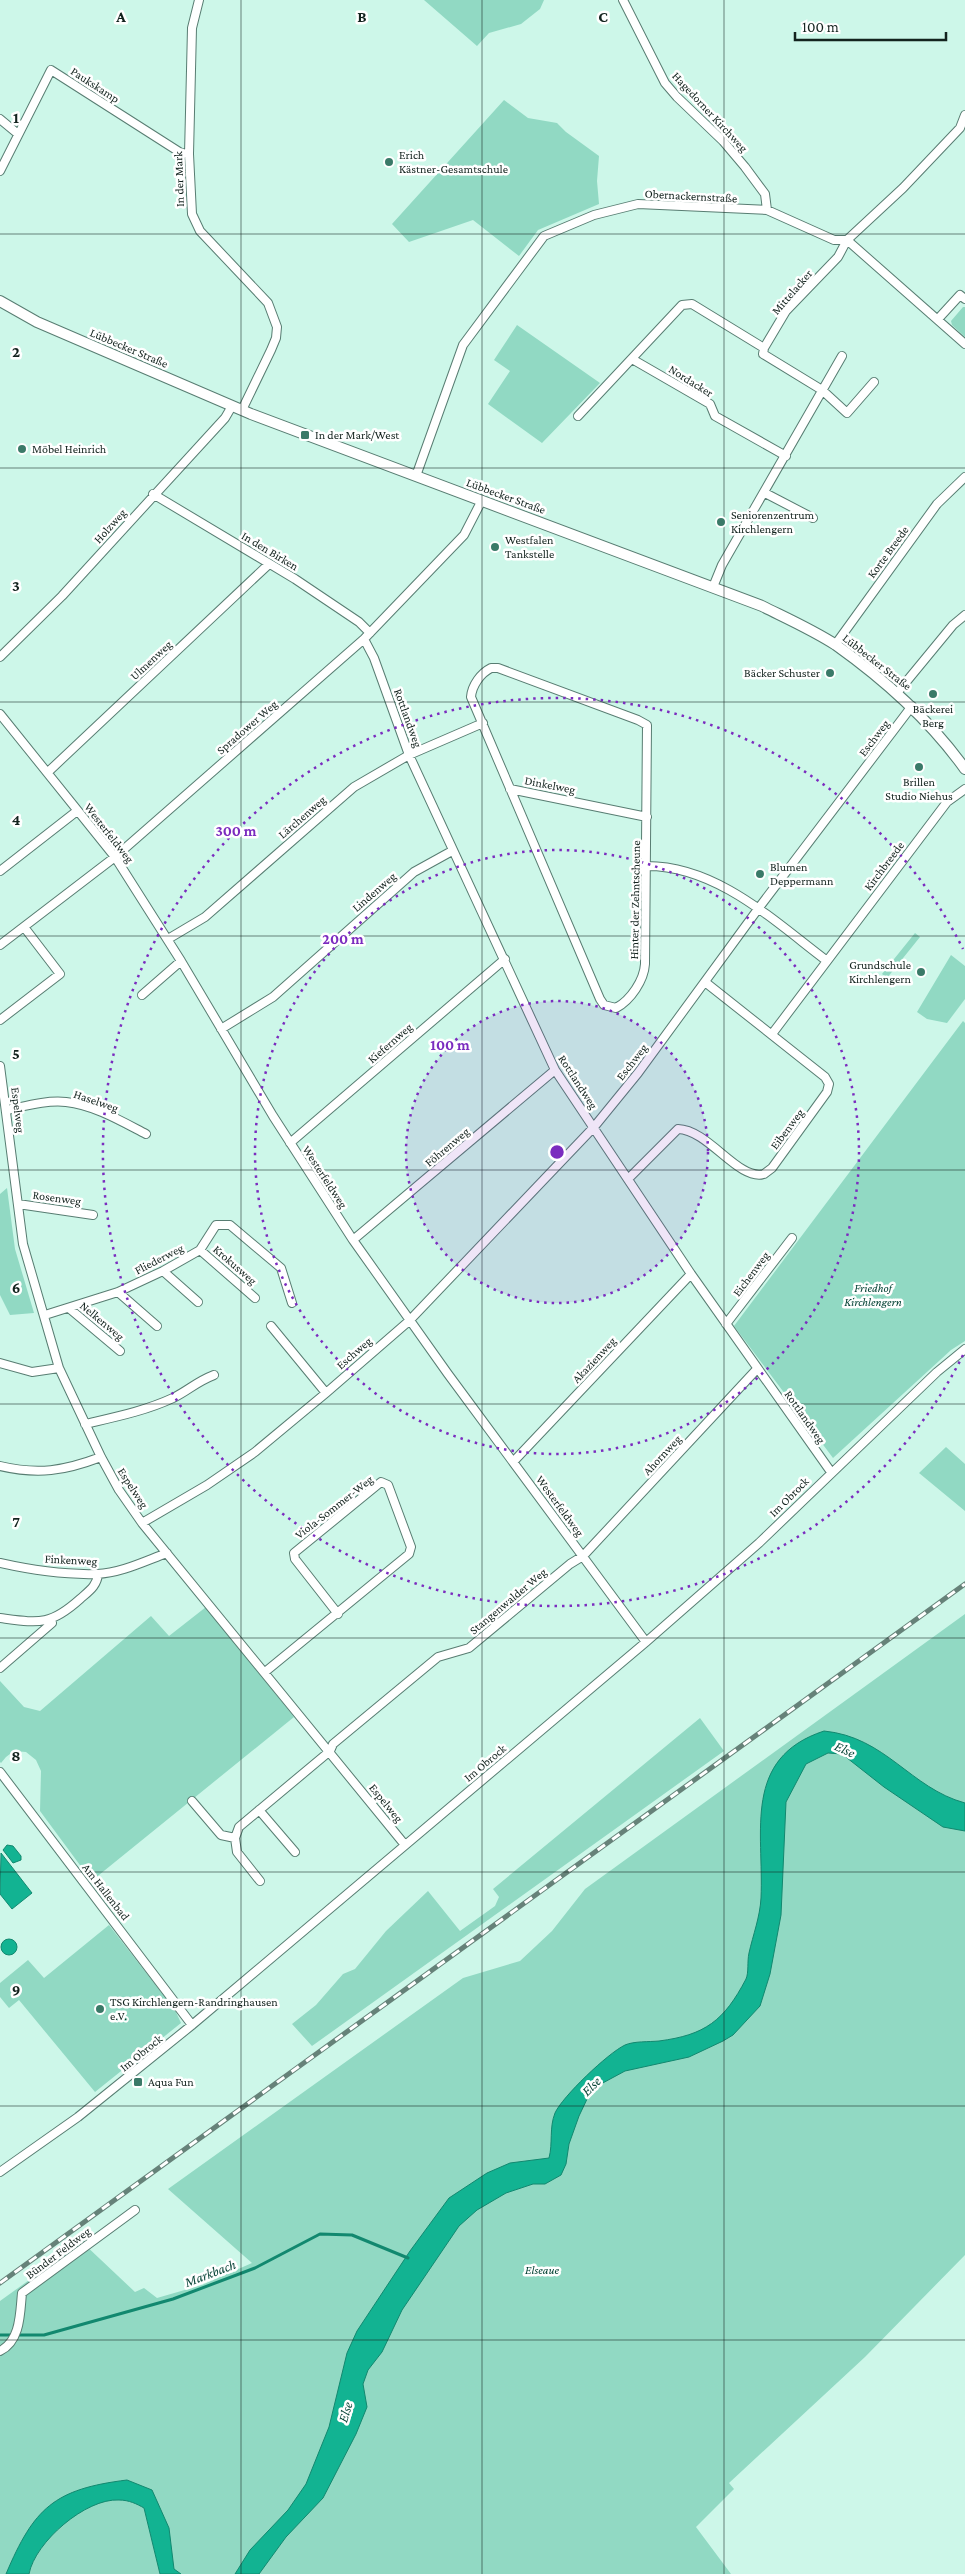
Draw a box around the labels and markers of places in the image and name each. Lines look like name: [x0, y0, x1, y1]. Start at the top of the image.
place label: Erich Kästner-Gesamtschule: [399, 148, 508, 176]
marker: Erich Kästner-Gesamtschule: [383, 156, 395, 168]
place label: In der Mark/West: [315, 428, 400, 442]
marker: In der Mark/West: [299, 429, 311, 441]
place label: Möbel Heinrich: [32, 442, 107, 456]
marker: Möbel Heinrich: [16, 443, 28, 455]
place label: Seniorenzentrum Kirchlengern: [731, 508, 815, 536]
marker: Seniorenzentrum Kirchlengern: [715, 516, 727, 528]
place label: Westfalen Tankstelle: [505, 533, 554, 561]
marker: Westfalen Tankstelle: [489, 541, 501, 553]
place label: Bäcker Schuster: [744, 666, 821, 680]
marker: Bäcker Schuster: [824, 667, 836, 679]
marker: Bäckerei Berg: [927, 688, 939, 700]
place label: Bäckerei Berg: [913, 702, 953, 730]
marker: Brillen Studio Niehus: [913, 761, 925, 773]
place label: Brillen Studio Niehus: [885, 775, 953, 803]
place label: Blumen Deppermann: [770, 860, 834, 888]
marker: Blumen Deppermann: [754, 868, 766, 880]
place label: Grundschule Kirchlengern: [849, 958, 912, 986]
marker: Grundschule Kirchlengern: [915, 966, 927, 978]
centre of rings: [548, 1143, 566, 1161]
place label: TSG Kirchlengern-Randringhausen e.V.: [110, 1995, 278, 2023]
marker: TSG Kirchlengern-Randringhausen e.V.: [94, 2003, 106, 2015]
place label: Aqua Fun: [148, 2075, 194, 2089]
marker: Aqua Fun: [132, 2076, 144, 2088]

